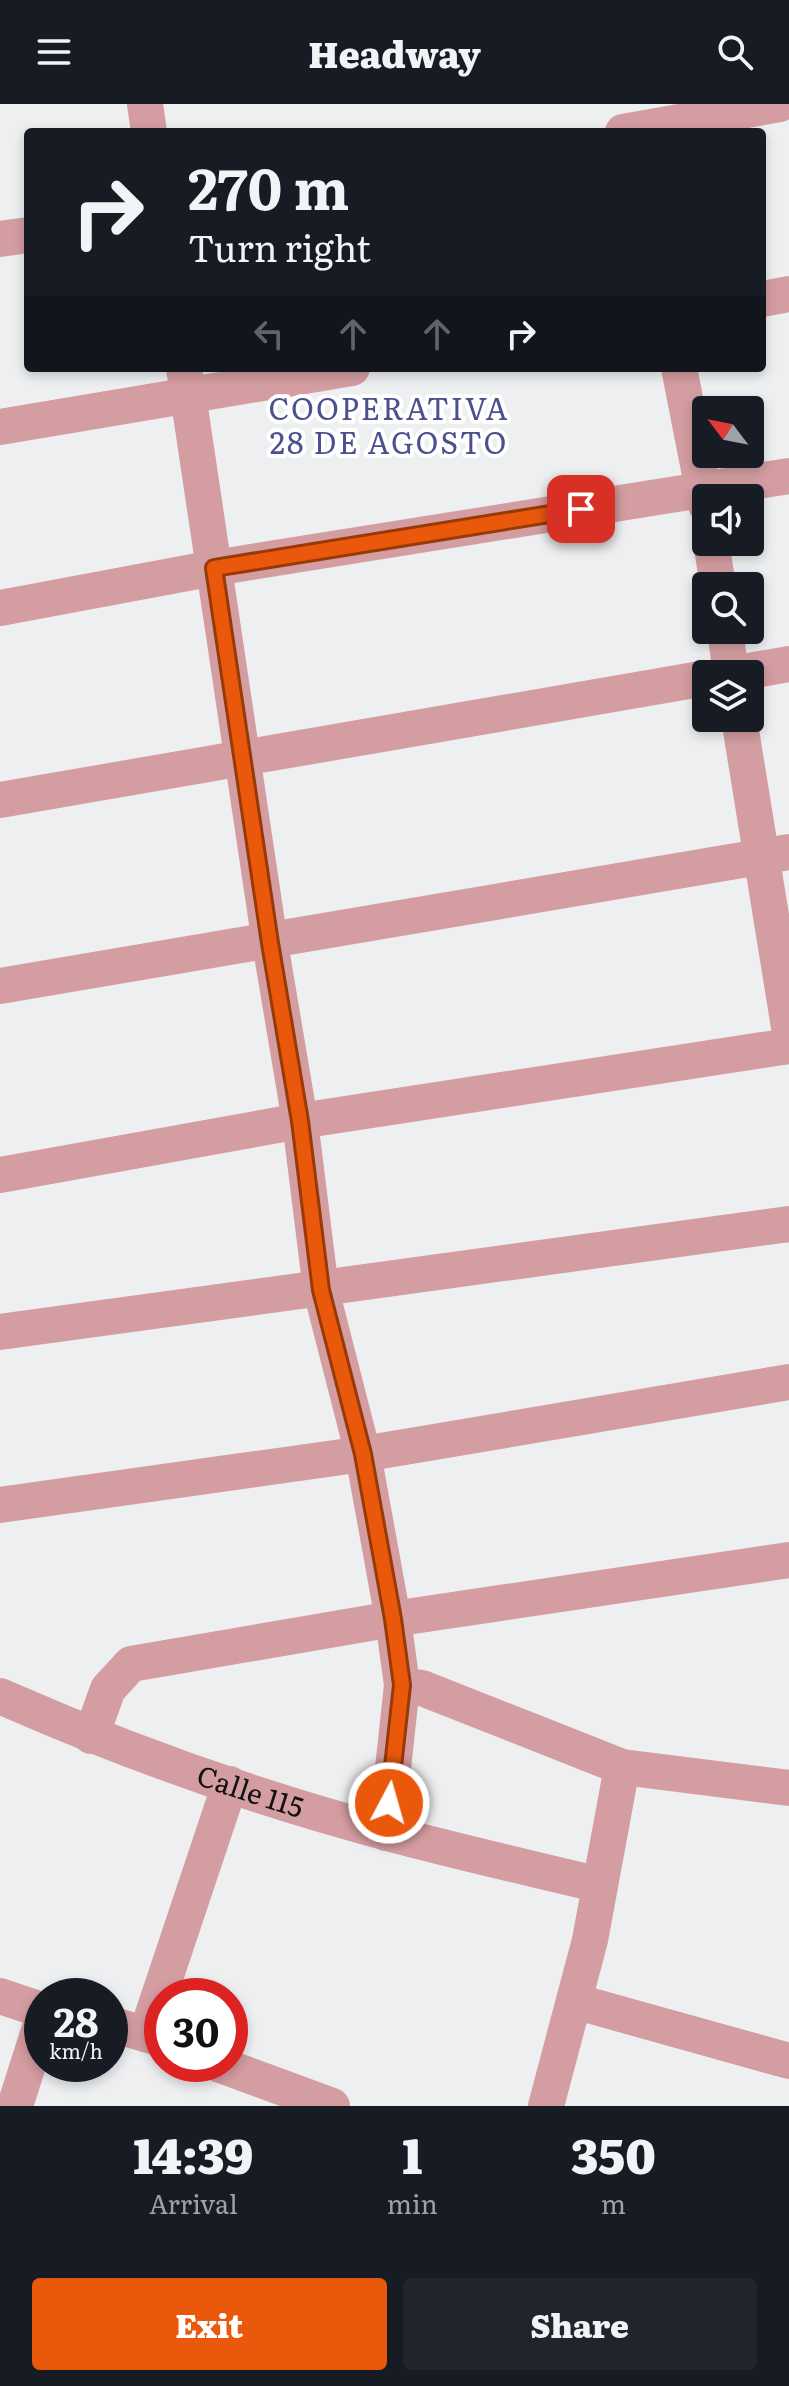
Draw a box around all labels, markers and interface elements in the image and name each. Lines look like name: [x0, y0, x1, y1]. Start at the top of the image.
text: Headway: [308, 26, 481, 79]
icon: menu: [32, 30, 76, 74]
icon: search: [713, 30, 757, 74]
text: 270 m: [188, 144, 349, 227]
icon: right: [56, 160, 160, 264]
text: Turn right: [188, 220, 371, 273]
icon: left: [247, 312, 291, 356]
icon: ahead: [331, 312, 375, 356]
icon: ahead: [415, 312, 459, 356]
icon: right: [499, 312, 543, 356]
district label: COOPERATIVA 28 DE AGOSTO: [268, 385, 510, 463]
north arrow: [692, 396, 764, 468]
map controls: [692, 396, 764, 732]
pin: [547, 475, 615, 543]
button: sound: [692, 484, 764, 556]
icon: arrive: [559, 487, 603, 531]
button: search: [692, 572, 764, 644]
button: layers: [692, 660, 764, 732]
street label: Calle 115: [192, 1753, 309, 1827]
position arrow: [347, 1761, 431, 1845]
speed limit sign: 30: [144, 1978, 248, 2082]
text: 28: [53, 1990, 99, 2049]
text: km/h: [49, 2035, 103, 2065]
text: 14:39: [133, 2118, 254, 2189]
text: 1: [402, 2118, 422, 2189]
text: 350: [571, 2118, 656, 2189]
text: Arrival: [149, 2183, 238, 2222]
text: min: [387, 2183, 438, 2222]
text: m: [601, 2183, 626, 2222]
button: Exit: [32, 2278, 387, 2370]
button: Share: [403, 2278, 757, 2370]

